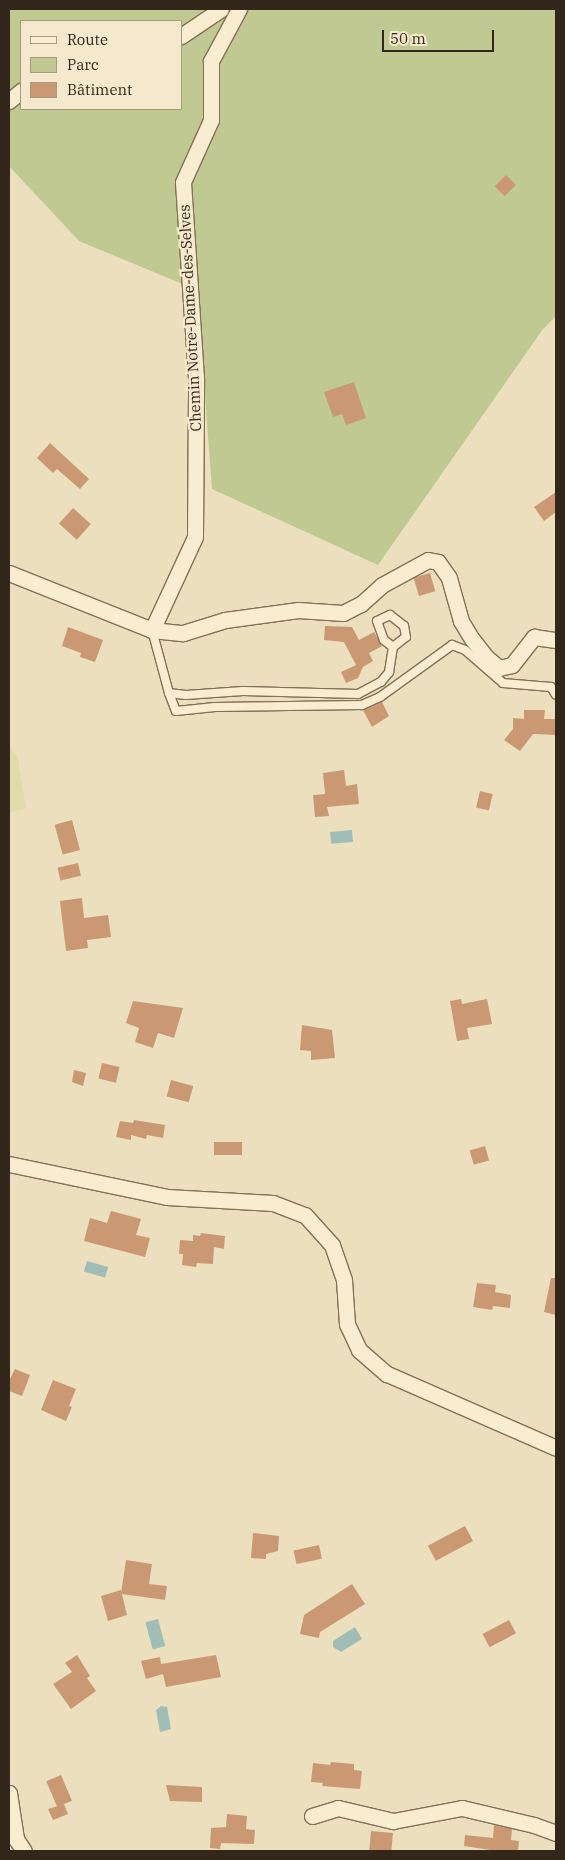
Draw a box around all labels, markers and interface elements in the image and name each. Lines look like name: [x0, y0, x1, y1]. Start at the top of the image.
legend: [20, 20, 182, 110]
scale bar: [385, 20, 498, 52]
text: 50 m: [390, 29, 426, 48]
text: Route: [67, 30, 108, 49]
text: Parc: [67, 55, 99, 74]
text: Bâtiment: [67, 80, 132, 99]
street label: Chemin Notre-Dame-des-Selves: [175, 204, 205, 432]

